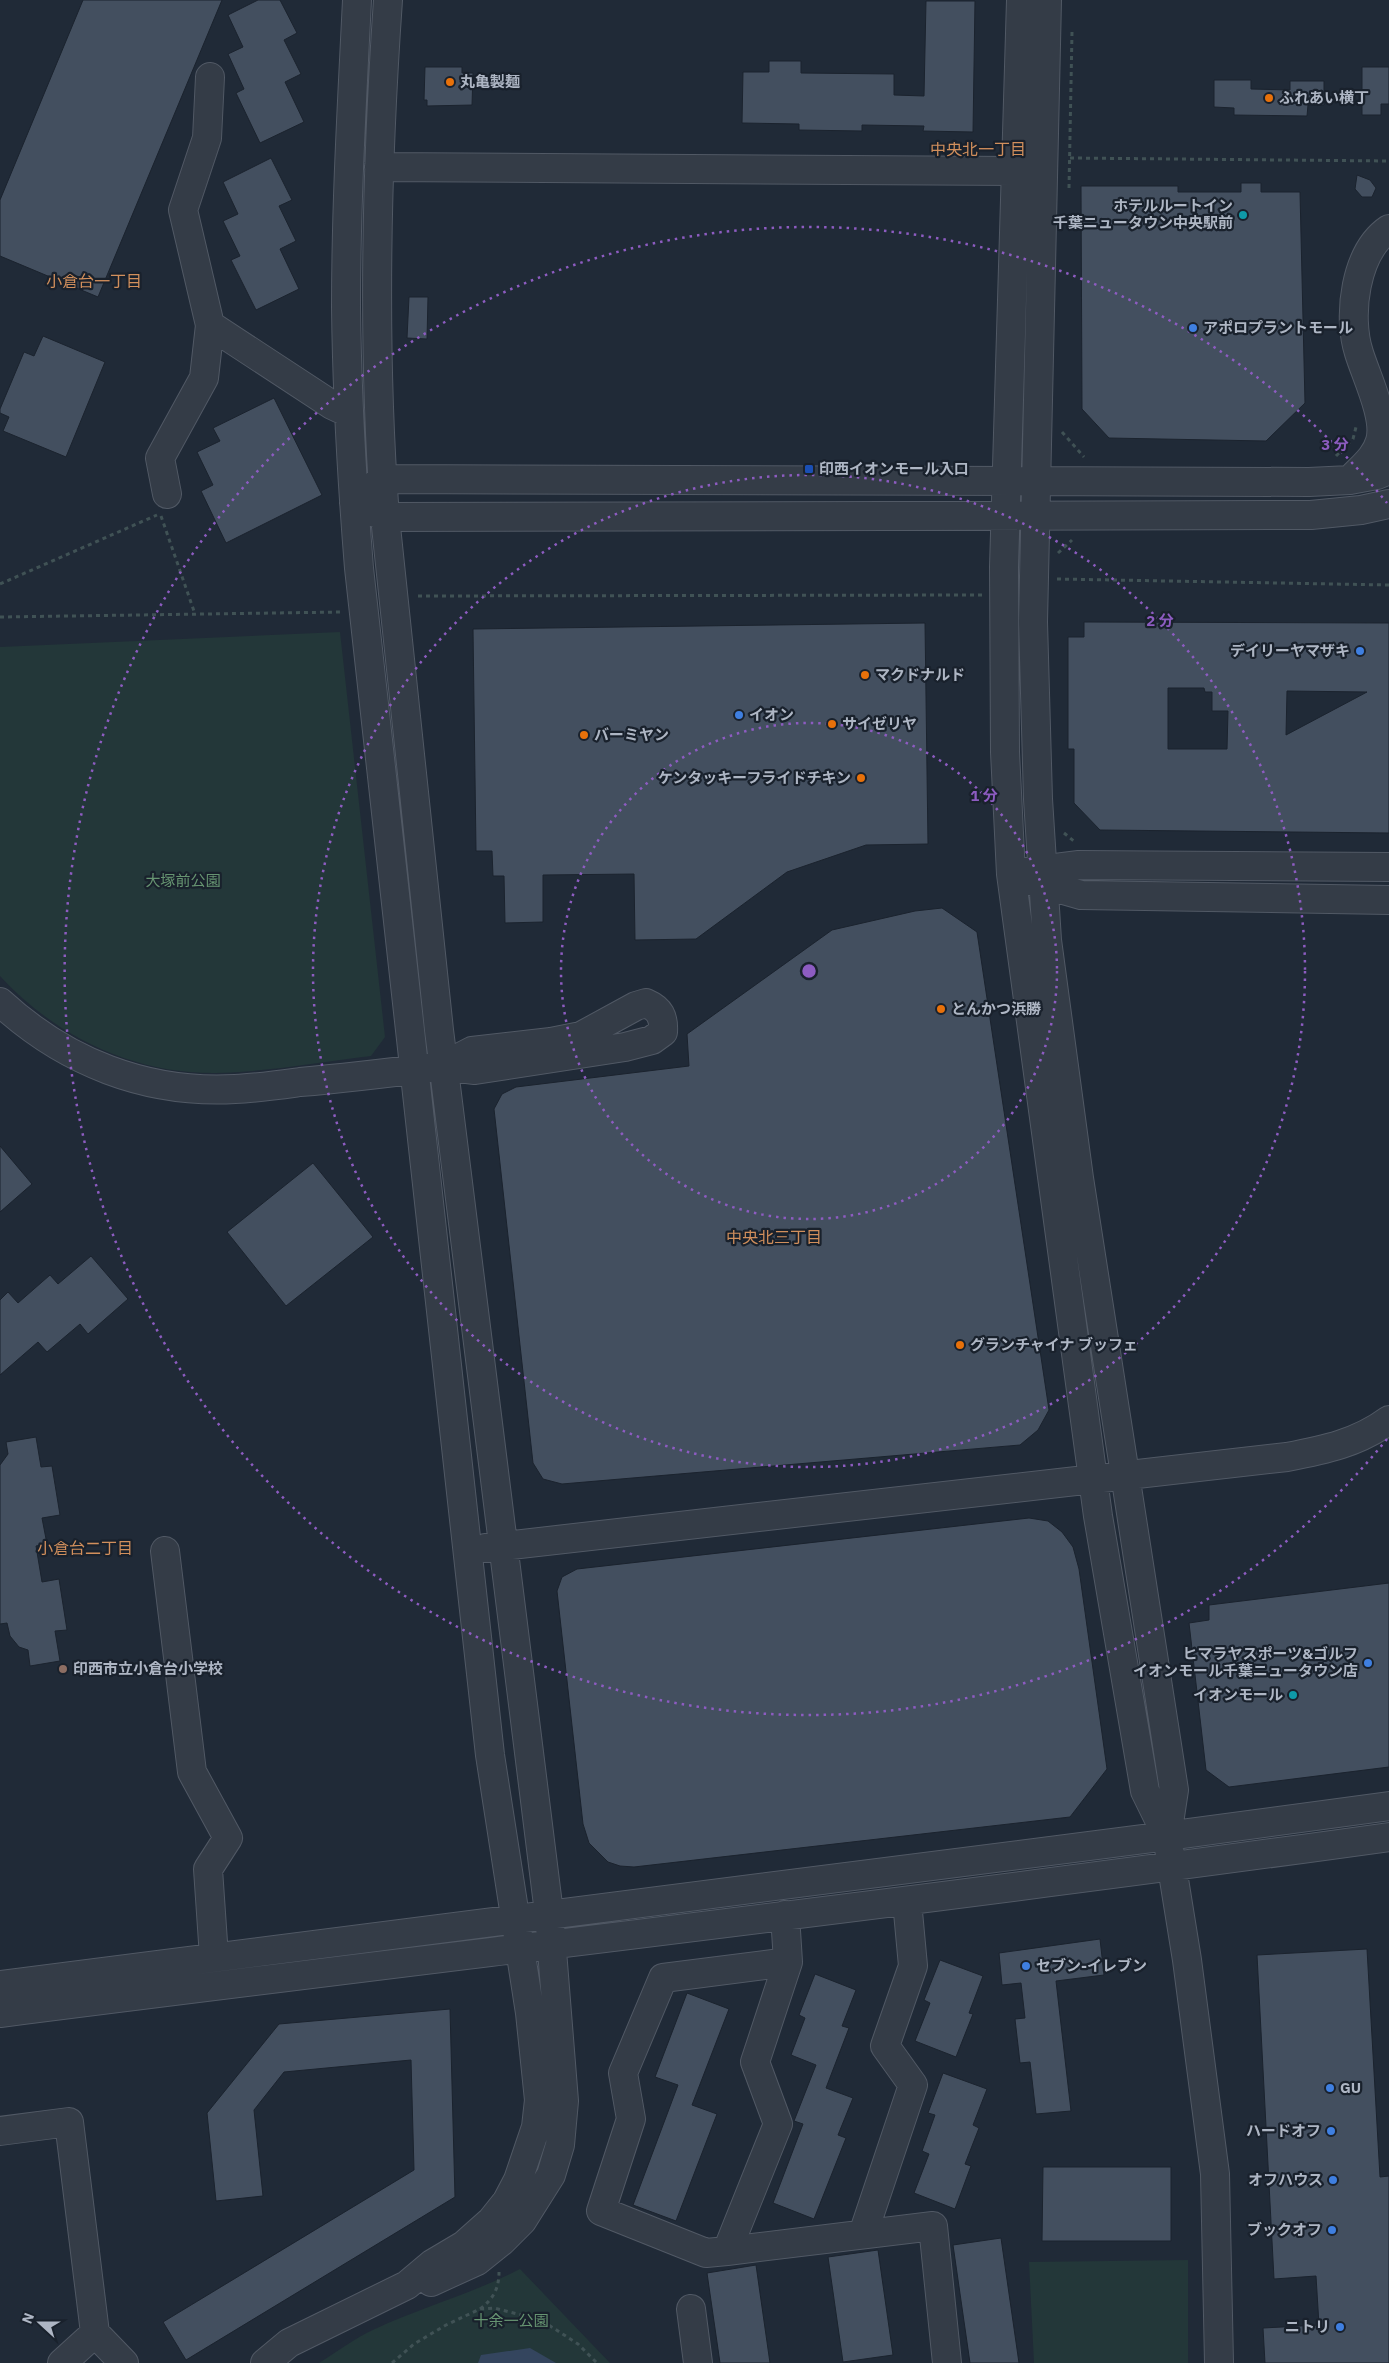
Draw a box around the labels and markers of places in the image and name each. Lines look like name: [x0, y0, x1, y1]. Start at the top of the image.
place label: 丸亀製麺: [460, 72, 520, 91]
marker: 丸亀製麺: [444, 76, 456, 88]
place label: ふれあい横丁: [1279, 88, 1369, 107]
marker: ふれあい横丁: [1263, 92, 1275, 104]
place label: ホテルルートイン 千葉ニュータウン中央駅前: [1053, 196, 1233, 232]
marker: ホテルルートイン 千葉ニュータウン中央駅前: [1237, 209, 1249, 221]
place label: アポロプラントモール: [1203, 318, 1353, 337]
marker: アポロプラントモール: [1187, 322, 1199, 334]
place label: 印西イオンモール入口: [819, 459, 969, 478]
marker: 印西イオンモール入口: [803, 463, 815, 475]
place label: デイリーヤマザキ: [1230, 641, 1350, 660]
marker: デイリーヤマザキ: [1354, 645, 1366, 657]
place label: マクドナルド: [875, 665, 965, 684]
marker: マクドナルド: [859, 669, 871, 681]
place label: イオン: [749, 705, 794, 724]
marker: イオン: [733, 709, 745, 721]
place label: サイゼリヤ: [842, 714, 917, 733]
marker: サイゼリヤ: [826, 718, 838, 730]
place label: バーミヤン: [594, 725, 669, 744]
marker: バーミヤン: [578, 729, 590, 741]
place label: ケンタッキーフライドチキン: [658, 768, 851, 787]
marker: ケンタッキーフライドチキン: [855, 772, 867, 784]
centre of rings: [800, 962, 818, 980]
place label: とんかつ浜勝: [951, 999, 1041, 1018]
marker: とんかつ浜勝: [935, 1003, 947, 1015]
place label: グランチャイナ ブッフェ: [970, 1335, 1138, 1354]
marker: グランチャイナ ブッフェ: [954, 1339, 966, 1351]
place label: ヒマラヤスポーツ&ゴルフ イオンモール千葉ニュータウン店: [1133, 1644, 1358, 1680]
marker: ヒマラヤスポーツ&ゴルフ イオンモール千葉ニュータウン店: [1362, 1657, 1374, 1669]
place label: 印西市立小倉台小学校: [73, 1659, 223, 1678]
marker: 印西市立小倉台小学校: [57, 1663, 69, 1675]
place label: イオンモール: [1193, 1685, 1283, 1704]
marker: イオンモール: [1287, 1689, 1299, 1701]
place label: セブン-イレブン: [1036, 1956, 1147, 1975]
marker: セブン-イレブン: [1020, 1960, 1032, 1972]
place label: GU: [1340, 2078, 1361, 2097]
marker: GU: [1324, 2082, 1336, 2094]
place label: ハードオフ: [1246, 2121, 1321, 2140]
marker: ハードオフ: [1325, 2125, 1337, 2137]
place label: オフハウス: [1248, 2170, 1323, 2189]
marker: オフハウス: [1327, 2174, 1339, 2186]
place label: ブックオフ: [1247, 2220, 1322, 2239]
marker: ブックオフ: [1326, 2224, 1338, 2236]
place label: ニトリ: [1285, 2317, 1330, 2336]
marker: ニトリ: [1334, 2321, 1346, 2333]

